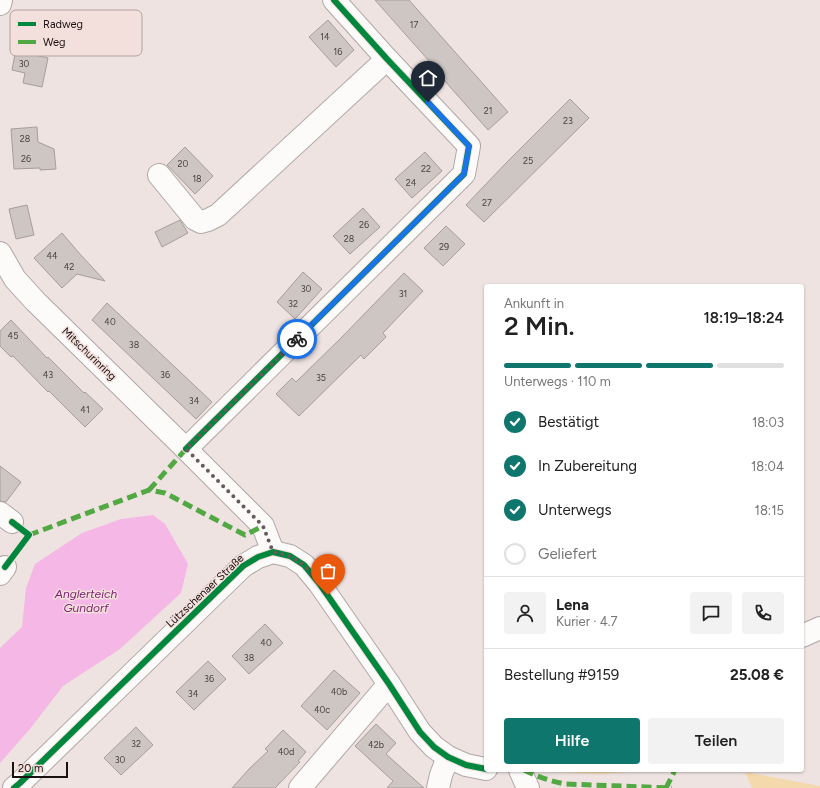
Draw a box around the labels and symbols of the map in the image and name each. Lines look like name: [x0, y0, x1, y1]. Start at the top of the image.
legend: [10, 10, 142, 56]
text: Radweg: [43, 18, 83, 31]
house number: 17: [410, 19, 418, 30]
house number: 14: [320, 31, 330, 42]
text: Weg: [43, 36, 66, 49]
house number: 16: [334, 46, 342, 57]
house number: 30: [19, 58, 30, 69]
pin: [411, 61, 445, 102]
house number: 21: [484, 105, 492, 116]
house number: 23: [563, 115, 573, 126]
house number: 28: [20, 133, 31, 144]
house number: 26: [21, 153, 31, 164]
house number: 25: [523, 155, 533, 166]
house number: 20: [178, 158, 189, 169]
house number: 22: [421, 163, 431, 174]
house number: 18: [192, 173, 202, 184]
house number: 24: [406, 177, 417, 188]
house number: 27: [482, 197, 492, 208]
house number: 26: [359, 219, 369, 230]
house number: 28: [344, 233, 355, 244]
house number: 29: [439, 241, 449, 252]
house number: 44: [46, 250, 58, 261]
house number: 42: [64, 261, 74, 272]
house number: 30: [301, 283, 312, 294]
house number: 31: [399, 288, 407, 299]
house number: 32: [288, 298, 298, 309]
house number: 40: [104, 316, 116, 327]
courier: [277, 319, 317, 359]
street label: Mitschurinring: [59, 325, 119, 383]
house number: 45: [8, 330, 18, 341]
house number: 38: [129, 339, 140, 350]
house number: 43: [43, 369, 53, 380]
house number: 36: [160, 369, 170, 380]
house number: 35: [316, 372, 326, 383]
house number: 34: [189, 395, 200, 406]
house number: 41: [80, 404, 90, 415]
street label: Lützschenaer Straße: [164, 552, 246, 630]
pin: [311, 554, 345, 595]
water label: Anglerteich Gundorf: [54, 587, 117, 615]
house number: 40: [260, 637, 272, 648]
house number: 38: [244, 652, 255, 663]
house number: 36: [204, 673, 214, 684]
house number: 40b: [331, 686, 347, 697]
house number: 34: [188, 688, 199, 699]
house number: 40c: [314, 704, 330, 715]
house number: 32: [131, 738, 141, 749]
house number: 42b: [368, 739, 384, 750]
house number: 40d: [278, 746, 294, 757]
house number: 30: [115, 754, 126, 765]
scale bar: [12, 760, 68, 779]

